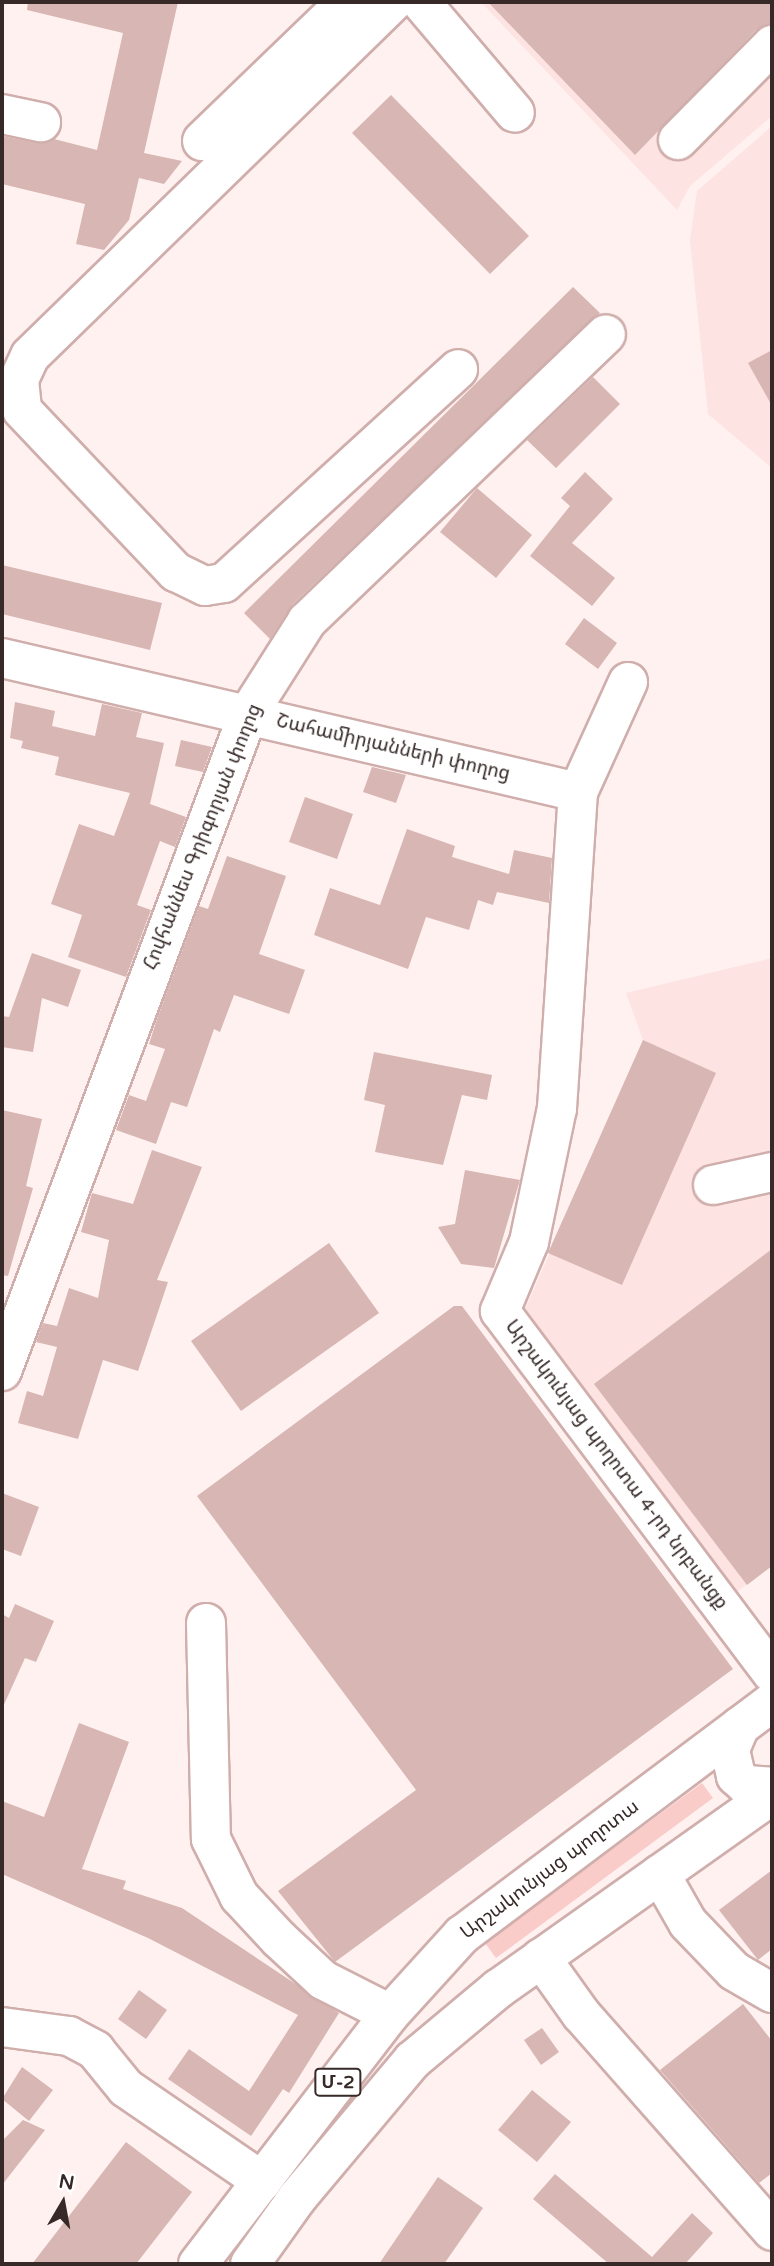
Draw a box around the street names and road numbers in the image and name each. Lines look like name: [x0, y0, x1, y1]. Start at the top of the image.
street label: Հովհաննես Գրիգորյան փողոց: [139, 701, 267, 973]
street label: Շահամիրյանների փողոց: [274, 710, 512, 786]
street label: Արշակունյաց պողոտա 4-րդ նրբանցք: [500, 1316, 732, 1614]
street label: Արշակունյաց պողոտա: [456, 1795, 644, 1945]
road number: Մ-2: [314, 2068, 362, 2096]

